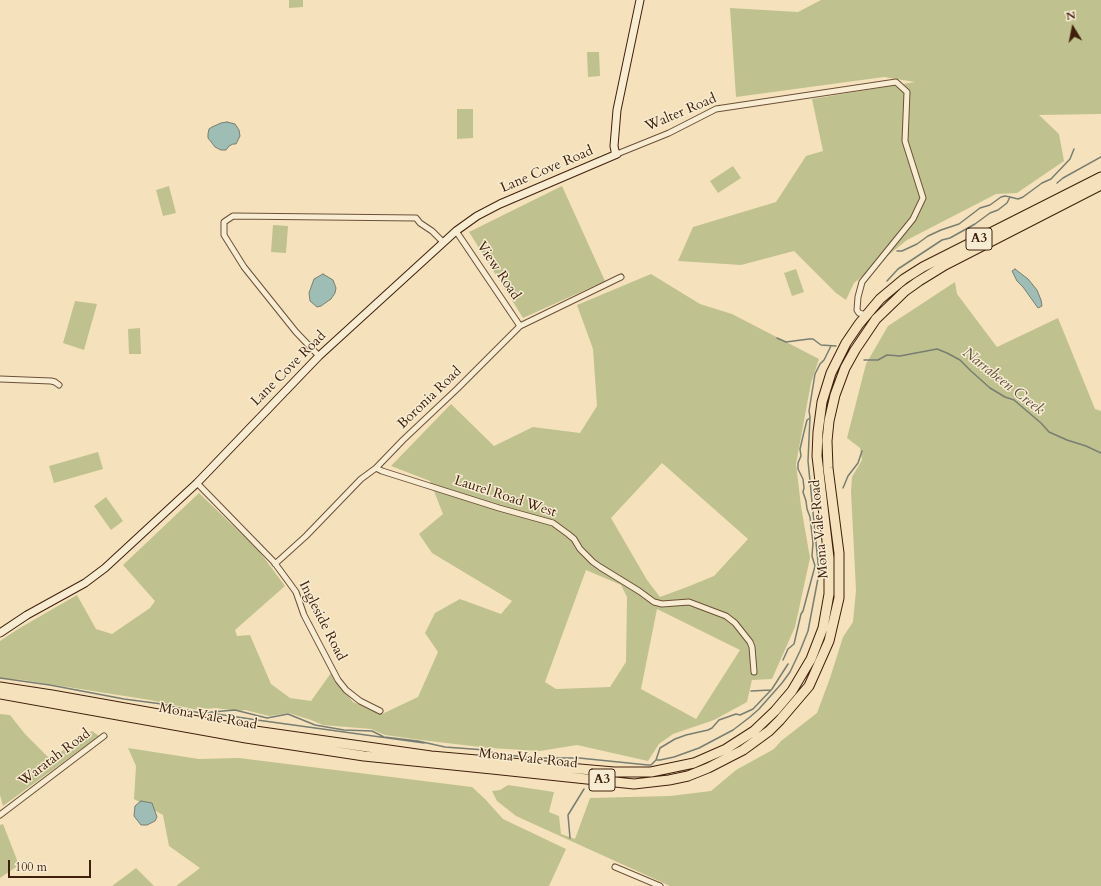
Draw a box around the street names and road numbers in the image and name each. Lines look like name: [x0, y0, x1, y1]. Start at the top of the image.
street label: Walter Road: [643, 91, 719, 135]
street label: Lane Cove Road: [498, 143, 596, 197]
road number: A3: [966, 228, 992, 250]
street label: View Road: [472, 239, 524, 303]
street label: Lane Cove Road: [248, 328, 330, 410]
street label: Boronia Road: [395, 363, 465, 433]
street label: Laurel Road West: [452, 473, 558, 521]
street label: Mona Vale Road: [807, 479, 833, 579]
street label: Ingleside Road: [295, 578, 349, 664]
street label: Mona Vale Road: [158, 700, 258, 734]
street label: Waratah Road: [16, 726, 94, 790]
street label: Mona Vale Road: [478, 745, 578, 773]
road number: A3: [589, 769, 615, 791]

